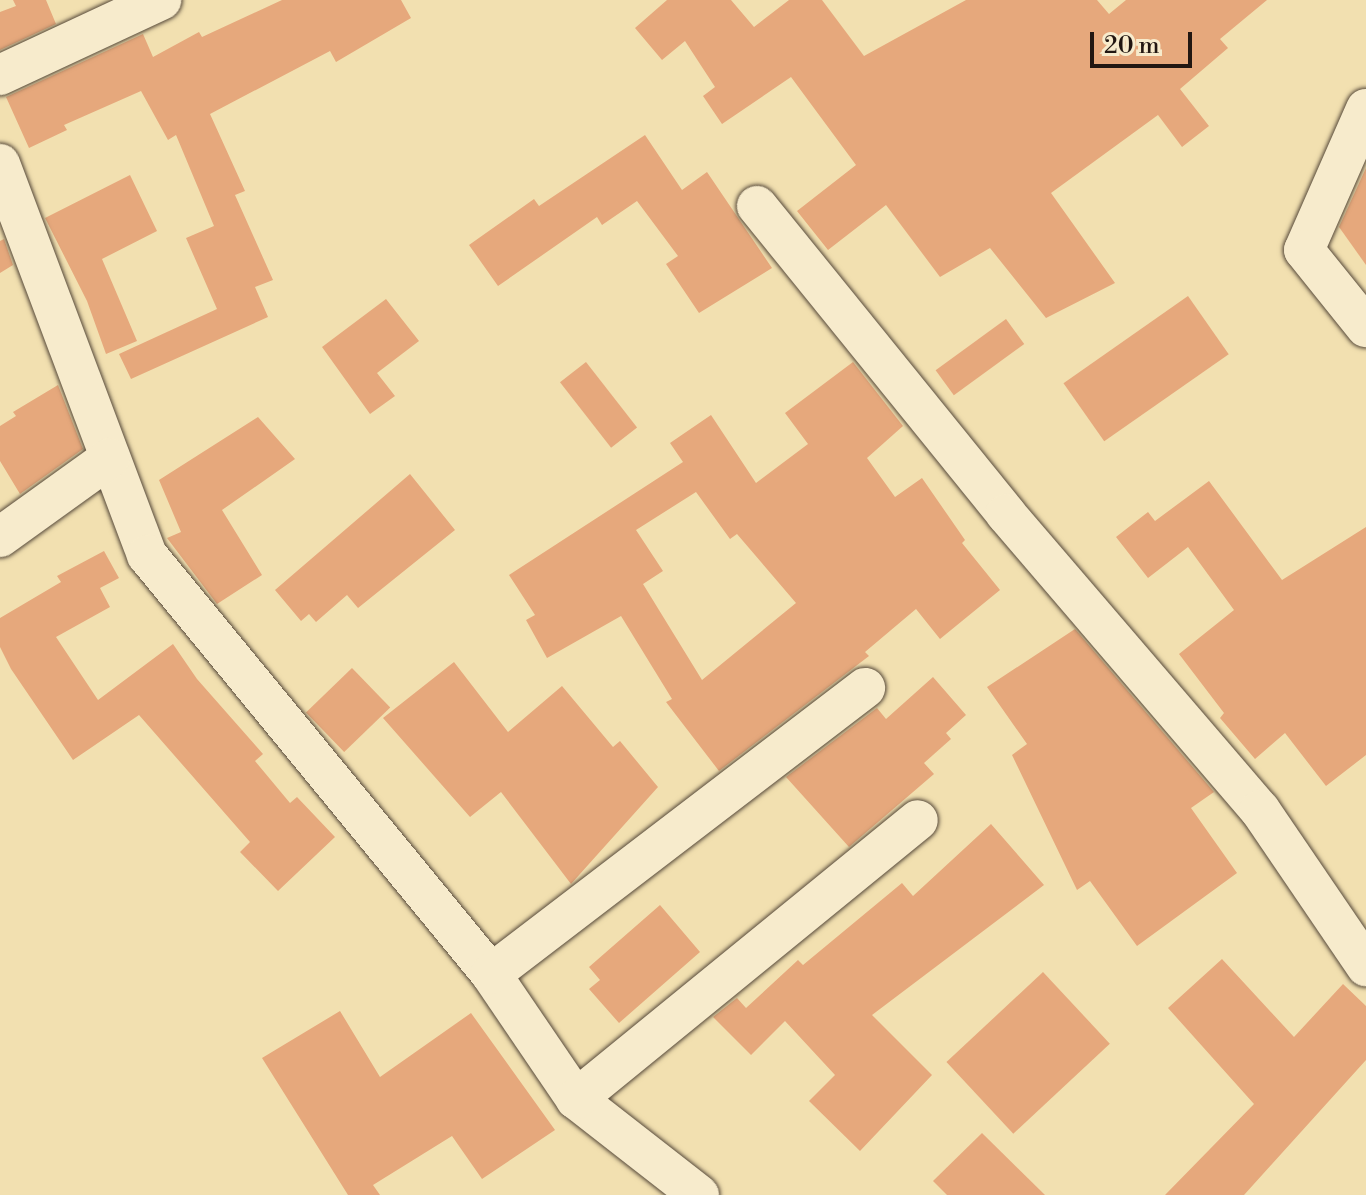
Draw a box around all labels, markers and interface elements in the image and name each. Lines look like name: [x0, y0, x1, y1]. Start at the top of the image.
scale bar: [1094, 16, 1196, 66]
text: 20 m: [1104, 31, 1160, 61]

